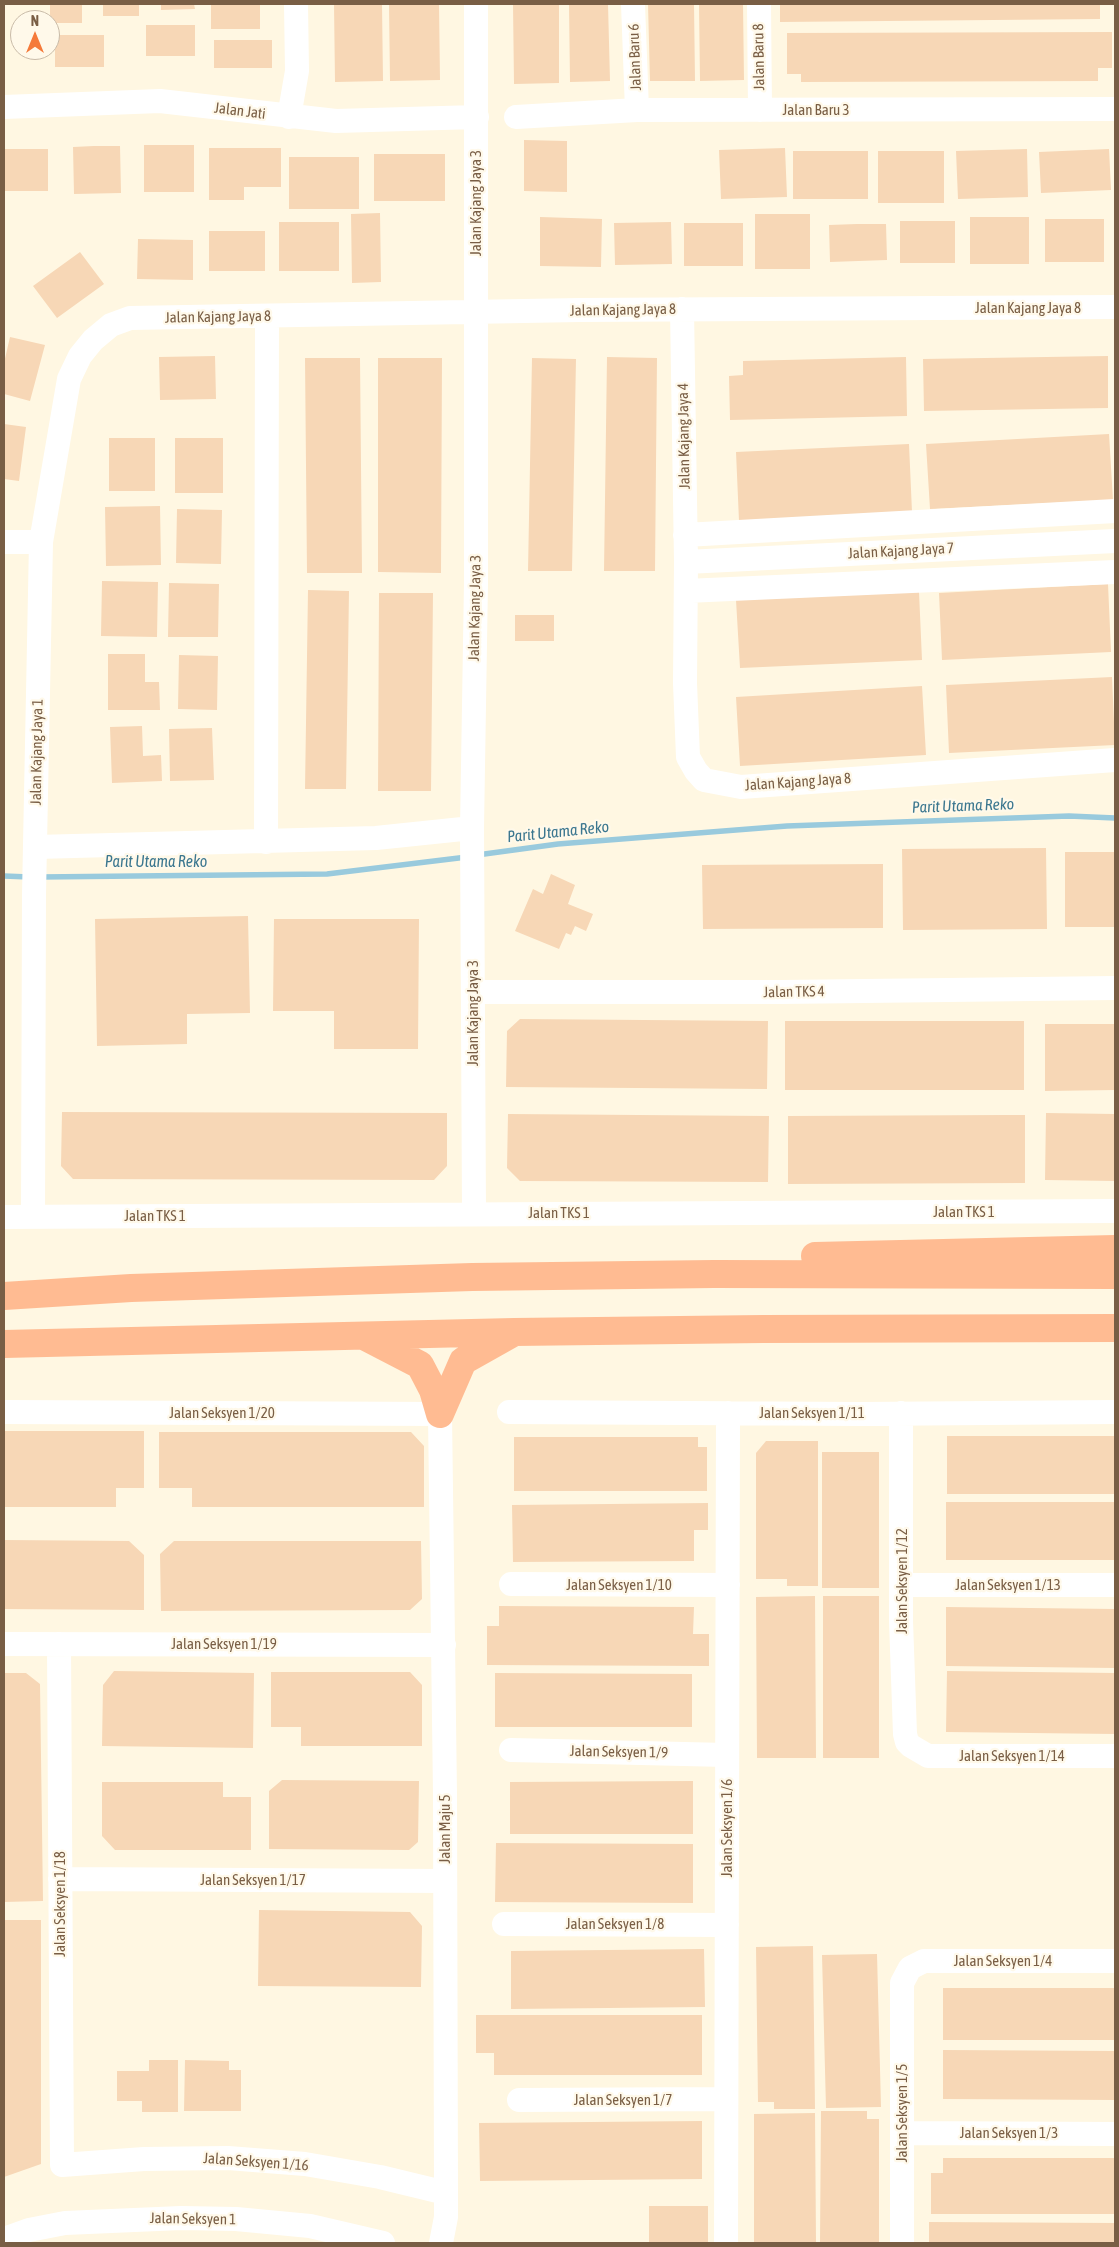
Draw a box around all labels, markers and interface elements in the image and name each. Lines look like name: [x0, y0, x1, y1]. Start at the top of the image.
north arrow: [10, 10, 60, 60]
text: N: [31, 13, 39, 29]
street label: Jalan Baru 6: [625, 23, 645, 91]
street label: Jalan Baru 8: [749, 23, 769, 91]
street label: Jalan Jati: [213, 99, 267, 123]
street label: Jalan Baru 3: [783, 101, 849, 119]
street label: Jalan Kajang Jaya 3: [467, 150, 485, 256]
street label: Jalan Kajang Jaya 8: [975, 299, 1081, 317]
street label: Jalan Kajang Jaya 8: [570, 300, 676, 320]
street label: Jalan Kajang Jaya 8: [165, 307, 271, 327]
street label: Jalan Kajang Jaya 4: [674, 383, 694, 489]
street label: Jalan Kajang Jaya 7: [848, 539, 954, 563]
street label: Jalan Kajang Jaya 3: [465, 555, 485, 661]
street label: Jalan Kajang Jaya 1: [27, 699, 47, 805]
street label: Jalan Kajang Jaya 8: [744, 769, 852, 795]
water label: Parit Utama Reko: [912, 795, 1014, 817]
water label: Parit Utama Reko: [506, 817, 610, 847]
water label: Parit Utama Reko: [105, 852, 207, 872]
street label: Jalan Kajang Jaya 3: [464, 960, 482, 1066]
street label: Jalan TKS 4: [763, 982, 825, 1002]
street label: Jalan TKS 1: [933, 1203, 995, 1221]
street label: Jalan TKS 1: [528, 1204, 590, 1222]
street label: Jalan TKS 1: [124, 1207, 186, 1225]
street label: Jalan Seksyen 1/20: [169, 1404, 275, 1422]
street label: Jalan Seksyen 1/11: [759, 1404, 865, 1422]
street label: Jalan Seksyen 1/12: [893, 1528, 911, 1634]
street label: Jalan Seksyen 1/10: [566, 1576, 672, 1594]
street label: Jalan Seksyen 1/13: [955, 1576, 1061, 1594]
street label: Jalan Seksyen 1/19: [171, 1635, 277, 1653]
street label: Jalan Seksyen 1/9: [570, 1742, 668, 1762]
street label: Jalan Seksyen 1/14: [959, 1747, 1065, 1765]
street label: Jalan Seksyen 1/6: [718, 1779, 736, 1877]
street label: Jalan Maju 5: [436, 1795, 454, 1863]
street label: Jalan Seksyen 1/18: [51, 1851, 69, 1957]
street label: Jalan Seksyen 1/17: [200, 1871, 306, 1889]
street label: Jalan Seksyen 1/8: [566, 1915, 664, 1933]
street label: Jalan Seksyen 1/4: [954, 1952, 1052, 1970]
street label: Jalan Seksyen 1/5: [893, 2064, 911, 2162]
street label: Jalan Seksyen 1/7: [574, 2091, 672, 2109]
street label: Jalan Seksyen 1/3: [960, 2124, 1058, 2142]
street label: Jalan Seksyen 1/16: [203, 2149, 309, 2175]
street label: Jalan Seksyen 1: [150, 2209, 236, 2229]

